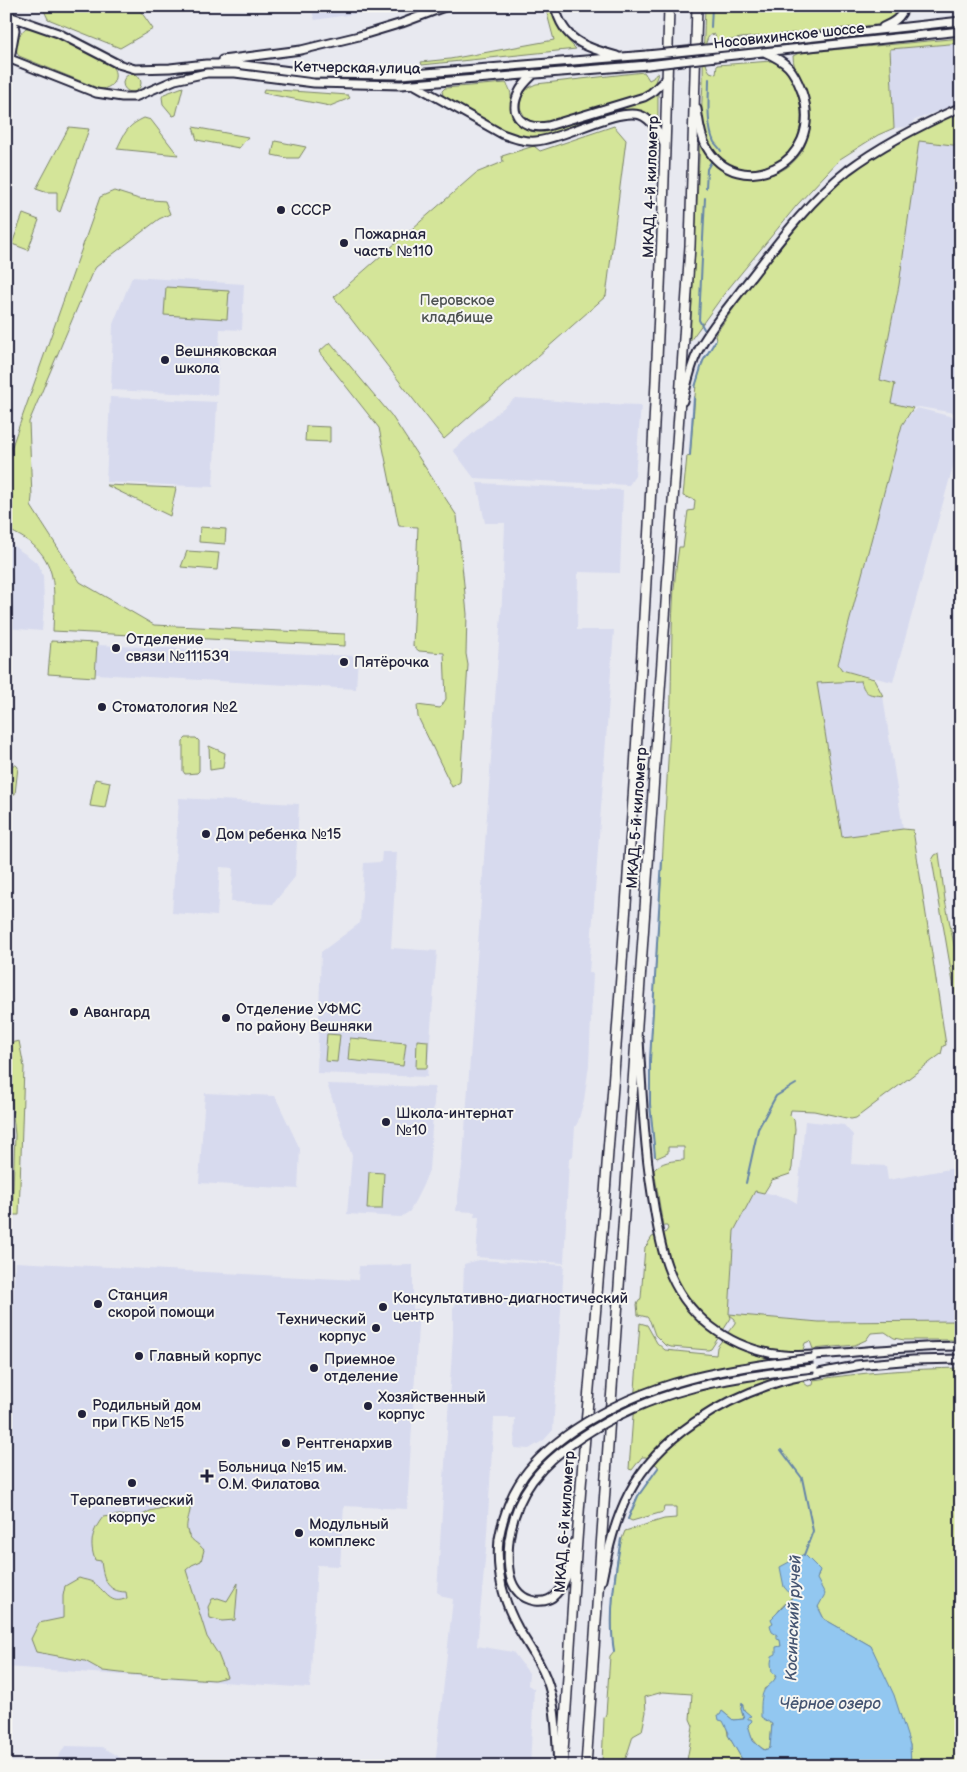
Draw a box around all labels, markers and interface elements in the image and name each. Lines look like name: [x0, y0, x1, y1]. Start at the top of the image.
street label: Носовихинское шоссе: [713, 19, 865, 53]
street label: Кетчерская улица: [293, 57, 421, 79]
street label: МКАД, 4-й километр: [639, 115, 663, 258]
place label: СССР: [291, 201, 331, 220]
marker: СССР: [275, 204, 287, 216]
place label: Пожарная часть №110: [354, 225, 433, 261]
marker: Пожарная часть №110: [338, 237, 350, 249]
park label: Перовское кладбище: [419, 291, 495, 327]
place label: Вешняковская школа: [175, 342, 277, 378]
marker: Вешняковская школа: [159, 354, 171, 366]
place label: Отделение связи №111539: [126, 630, 229, 666]
marker: Отделение связи №111539: [110, 642, 122, 654]
place label: Пятёрочка: [354, 653, 429, 672]
marker: Пятёрочка: [338, 656, 350, 668]
place label: Стоматология №2: [112, 698, 238, 717]
marker: Стоматология №2: [96, 701, 108, 713]
street label: МКАД, 5-й километр: [623, 746, 651, 889]
place label: Дом ребенка №15: [216, 825, 341, 844]
marker: Дом ребенка №15: [200, 828, 212, 840]
place label: Отделение УФМС по району Вешняки: [236, 1000, 372, 1036]
place label: Авангард: [83, 1003, 150, 1022]
marker: Авангард: [68, 1006, 80, 1018]
marker: Отделение УФМС по району Вешняки: [220, 1012, 232, 1024]
place label: Школа-интернат №10: [396, 1104, 514, 1140]
marker: Школа-интернат №10: [380, 1116, 392, 1128]
place label: Станция скорой помощи: [108, 1286, 215, 1322]
place label: Консультативно-диагностический центр: [393, 1289, 628, 1325]
marker: Станция скорой помощи: [92, 1298, 104, 1310]
marker: Консультативно-диагностический центр: [377, 1301, 389, 1313]
place label: Технический корпус: [277, 1310, 367, 1346]
marker: Технический корпус: [370, 1322, 382, 1334]
place label: Главный корпус: [149, 1347, 262, 1366]
marker: Главный корпус: [133, 1350, 145, 1362]
place label: Приемное отделение: [324, 1350, 398, 1386]
marker: Приемное отделение: [308, 1362, 320, 1374]
place label: Хозяйственный корпус: [378, 1388, 486, 1424]
place label: Родильный дом при ГКБ №15: [92, 1396, 201, 1432]
marker: Хозяйственный корпус: [362, 1400, 374, 1412]
marker: Родильный дом при ГКБ №15: [76, 1408, 88, 1420]
place label: Рентгенархив: [296, 1434, 392, 1453]
marker: Рентгенархив: [280, 1437, 292, 1449]
street label: МКАД, 6-й километр: [551, 1450, 579, 1594]
place label: Больница №15 им. О.М. Филатова: [218, 1458, 346, 1494]
marker: Больница №15 им. О.М. Филатова: [200, 1469, 214, 1483]
marker: Терапевтический корпус: [126, 1477, 138, 1489]
place label: Терапевтический корпус: [70, 1491, 194, 1527]
place label: Модульный комплекс: [309, 1515, 389, 1551]
marker: Модульный комплекс: [293, 1527, 305, 1539]
water label: Косинский ручей: [782, 1555, 806, 1681]
water label: Чёрное озеро: [779, 1695, 881, 1714]

